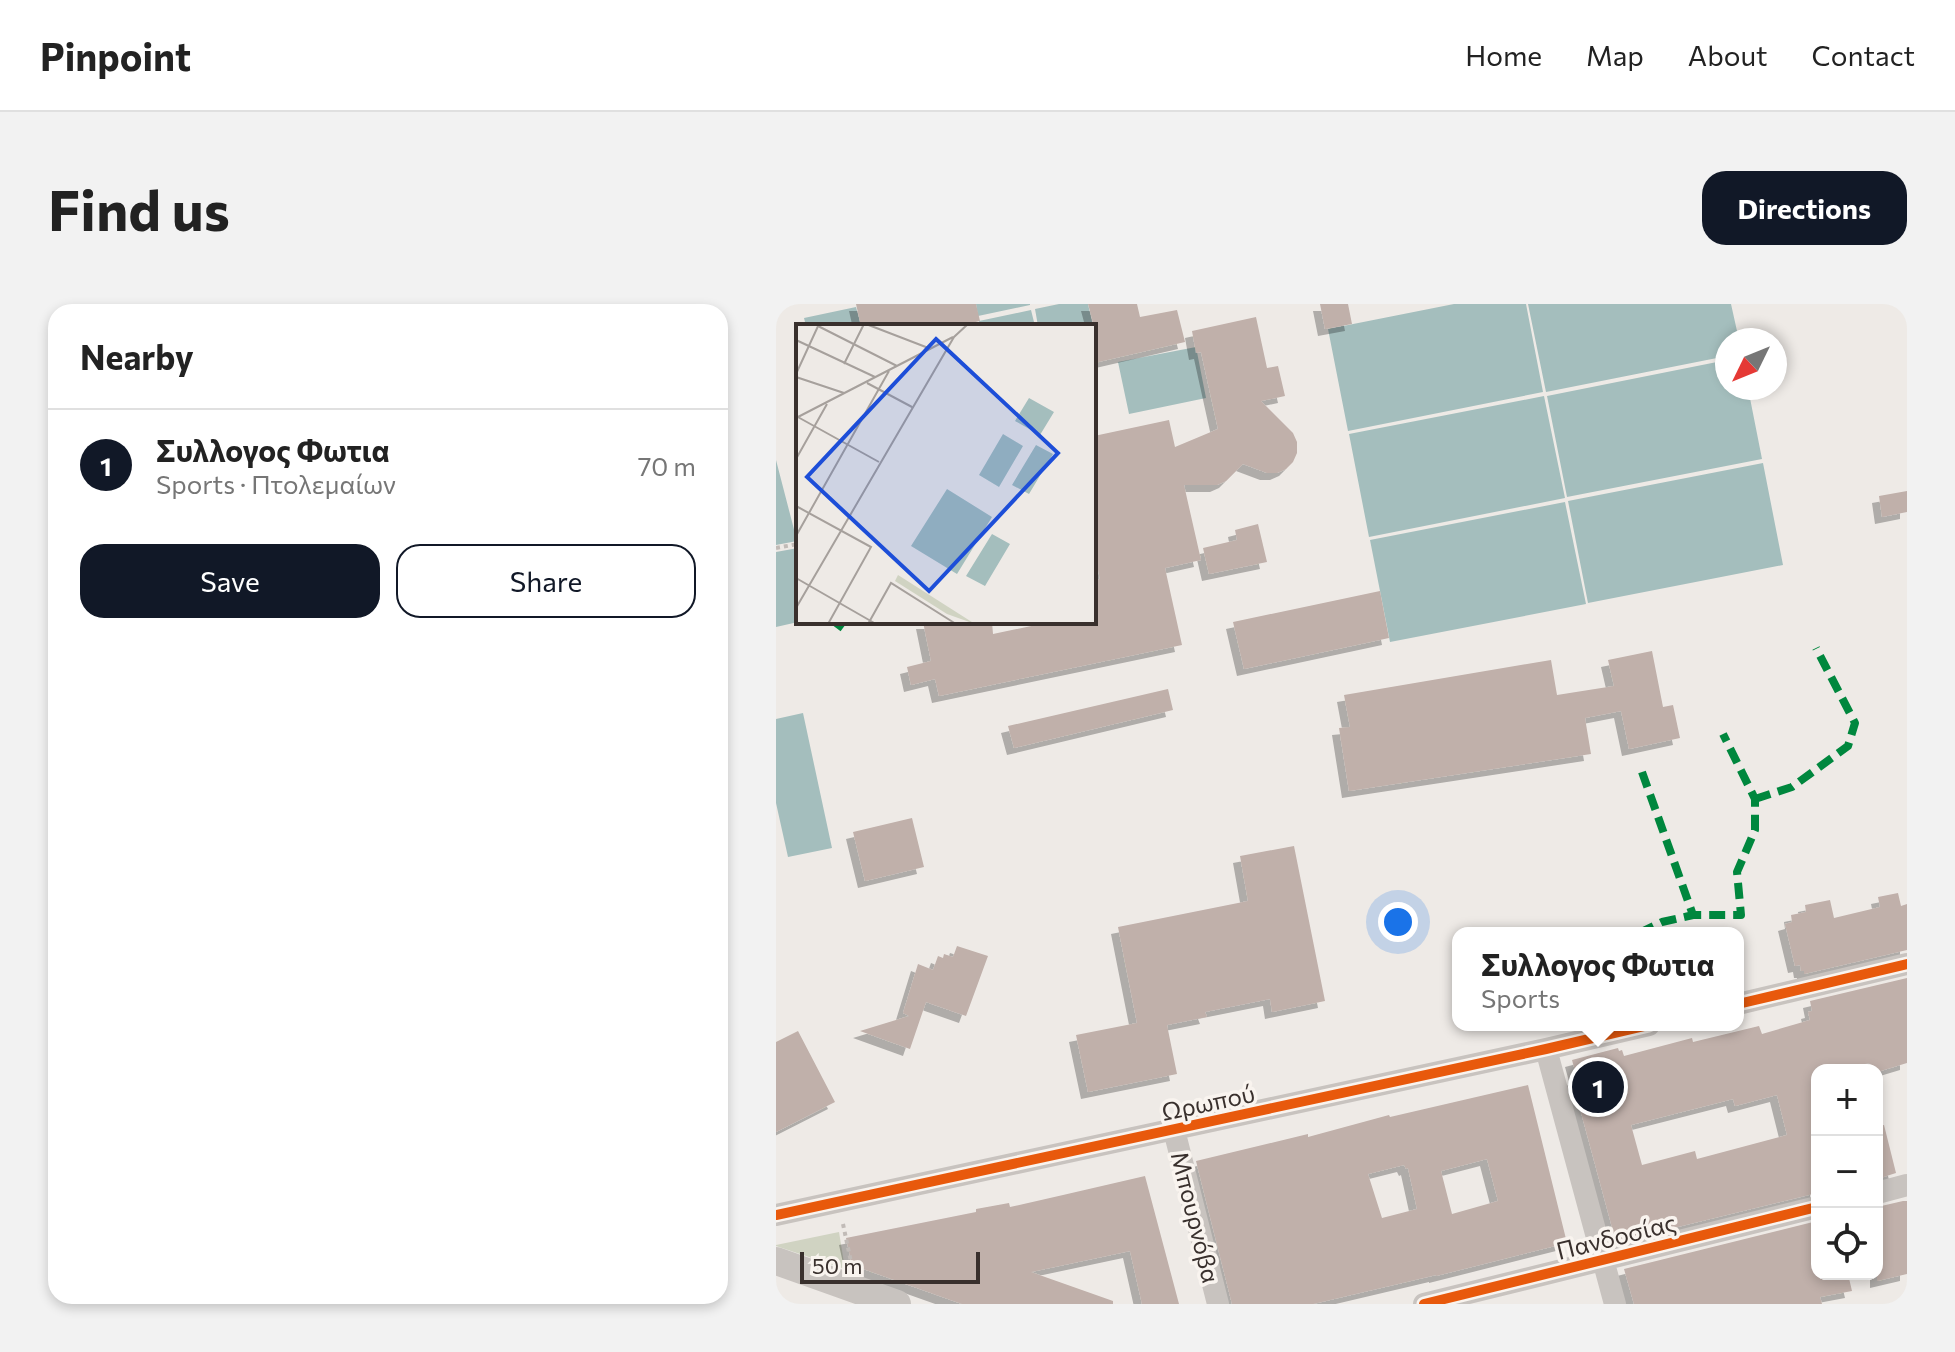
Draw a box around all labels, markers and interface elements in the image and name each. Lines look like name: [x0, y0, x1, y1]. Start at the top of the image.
text: Pinpoint: [40, 32, 191, 79]
text: Home: [1465, 38, 1542, 72]
text: Map: [1586, 38, 1644, 72]
text: About: [1688, 38, 1768, 72]
text: Contact: [1812, 38, 1915, 72]
button: Directions: [1702, 171, 1907, 245]
text: Find us: [48, 174, 230, 243]
inset map: [796, 324, 1096, 624]
north arrow: [1715, 328, 1787, 400]
text: Nearby: [80, 335, 194, 377]
text: Συλλογος Φωτια: [156, 431, 390, 468]
text: 1: [100, 450, 112, 481]
text: 70 m: [638, 450, 696, 481]
text: Sports · Πτολεμαίων: [156, 468, 396, 499]
button: Save: [80, 544, 380, 618]
button: Share: [396, 544, 696, 618]
your location: [1378, 902, 1418, 942]
popup: [1452, 927, 1744, 1031]
text: Συλλογος Φωτια: [1481, 945, 1715, 982]
text: Sports: [1481, 982, 1560, 1013]
pin: 1: [1572, 1057, 1624, 1117]
map controls: [1811, 1064, 1883, 1280]
button: +: [1811, 1064, 1883, 1136]
street label: Ωρωπού: [1159, 1078, 1257, 1126]
button: −: [1811, 1136, 1883, 1208]
street label: Μπουρνόβα: [1166, 1148, 1226, 1286]
street label: Πανδοσίας: [1553, 1207, 1679, 1265]
button: locate: [1811, 1208, 1883, 1280]
scale bar: [800, 1248, 980, 1284]
text: 50 m: [812, 1252, 862, 1279]

